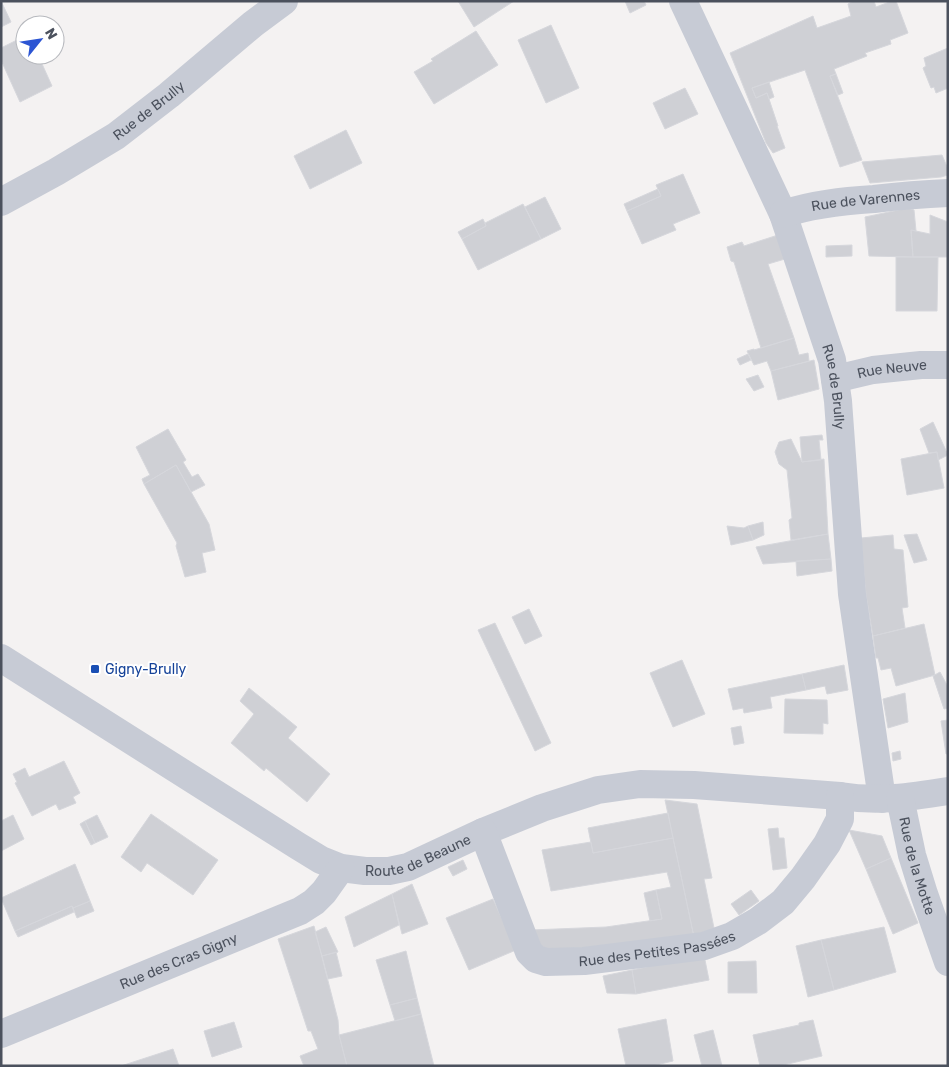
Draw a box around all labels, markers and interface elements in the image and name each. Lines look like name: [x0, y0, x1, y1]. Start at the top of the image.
north arrow: [15, 15, 65, 65]
text: N: [41, 25, 61, 42]
street label: Rue de Brully: [109, 77, 188, 144]
street label: Rue de Varennes: [810, 186, 921, 215]
street label: Rue de Brully: [819, 342, 849, 430]
street label: Rue Neuve: [855, 357, 927, 382]
place label: Gigny-Brully: [105, 661, 187, 678]
marker: Gigny-Brully: [89, 663, 101, 675]
street label: Rue de la Motte: [896, 815, 939, 917]
street label: Route de Beaune: [365, 830, 474, 880]
street label: Rue des Petites Passées: [578, 927, 738, 970]
street label: Rue des Cras Gigny: [117, 929, 240, 993]

